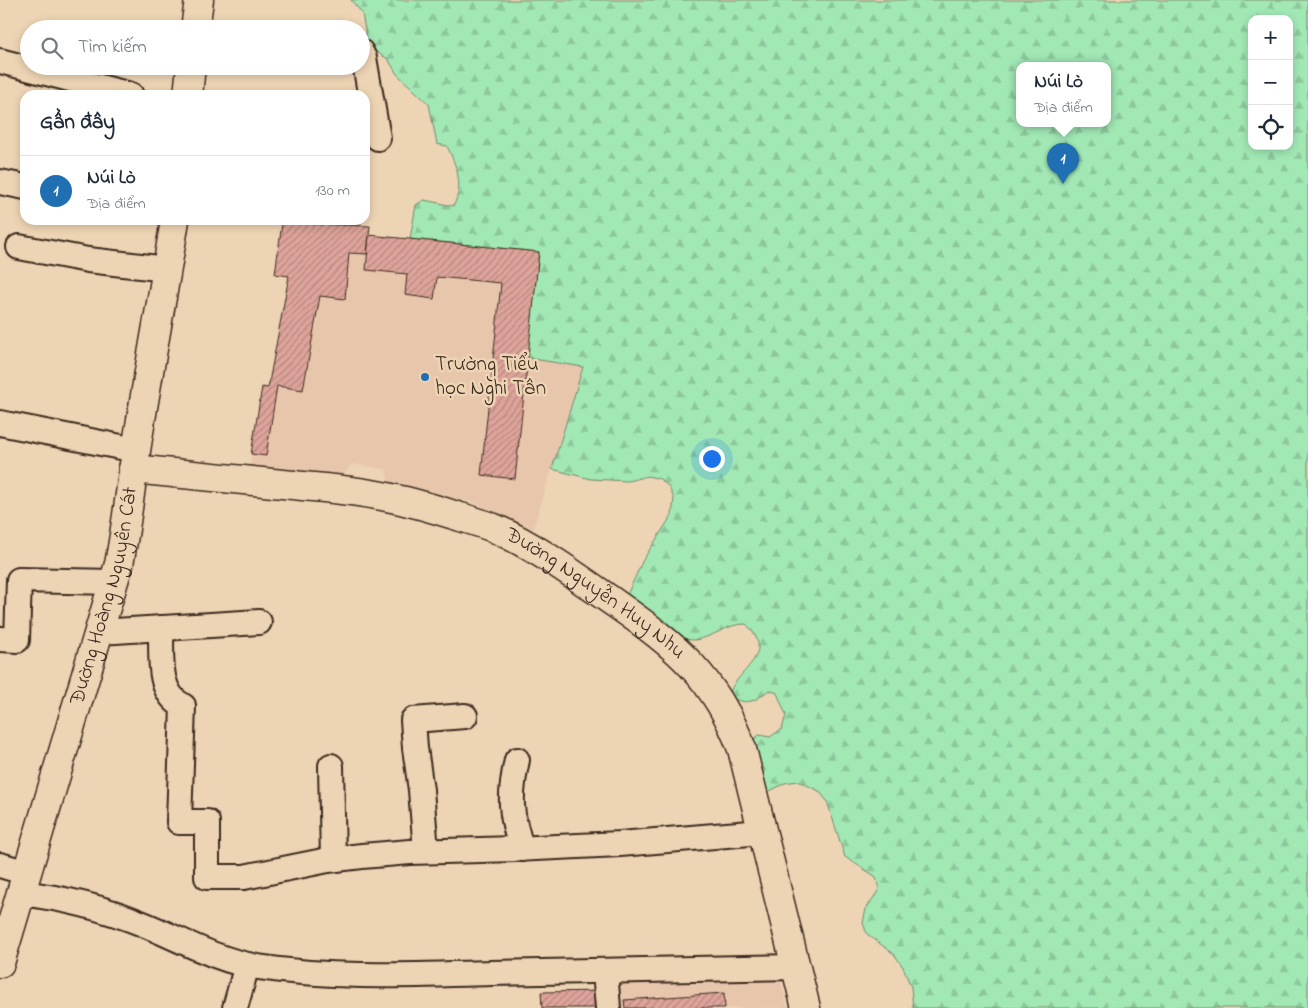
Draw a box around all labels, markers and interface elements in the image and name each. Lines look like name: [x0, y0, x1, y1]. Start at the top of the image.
map controls: [1248, 15, 1293, 150]
button: +: [1248, 15, 1293, 60]
search box: [20, 20, 370, 75]
icon: search: [38, 34, 66, 62]
text: Tìm kiếm: [78, 34, 147, 61]
button: −: [1248, 60, 1293, 105]
popup: [1016, 62, 1111, 127]
text: Núi Lò: [1034, 69, 1083, 96]
text: Địa điểm: [1034, 96, 1093, 120]
button: locate: [1248, 105, 1293, 150]
text: Gần đây: [40, 108, 115, 138]
pin: 1: [1047, 143, 1079, 184]
text: Núi Lò: [87, 165, 136, 192]
text: 1: [53, 179, 59, 203]
text: 130 m: [315, 179, 350, 203]
text: Địa điểm: [87, 192, 146, 216]
place label: Trường Tiểu học Nghi Tân: [435, 350, 546, 406]
marker: Trường Tiểu học Nghi Tân: [419, 371, 431, 383]
your location: [699, 446, 725, 472]
street label: Đường Hoàng Nguyên Cát: [62, 485, 146, 710]
street label: Đường Nguyễn Huy Nhu: [499, 520, 692, 667]

